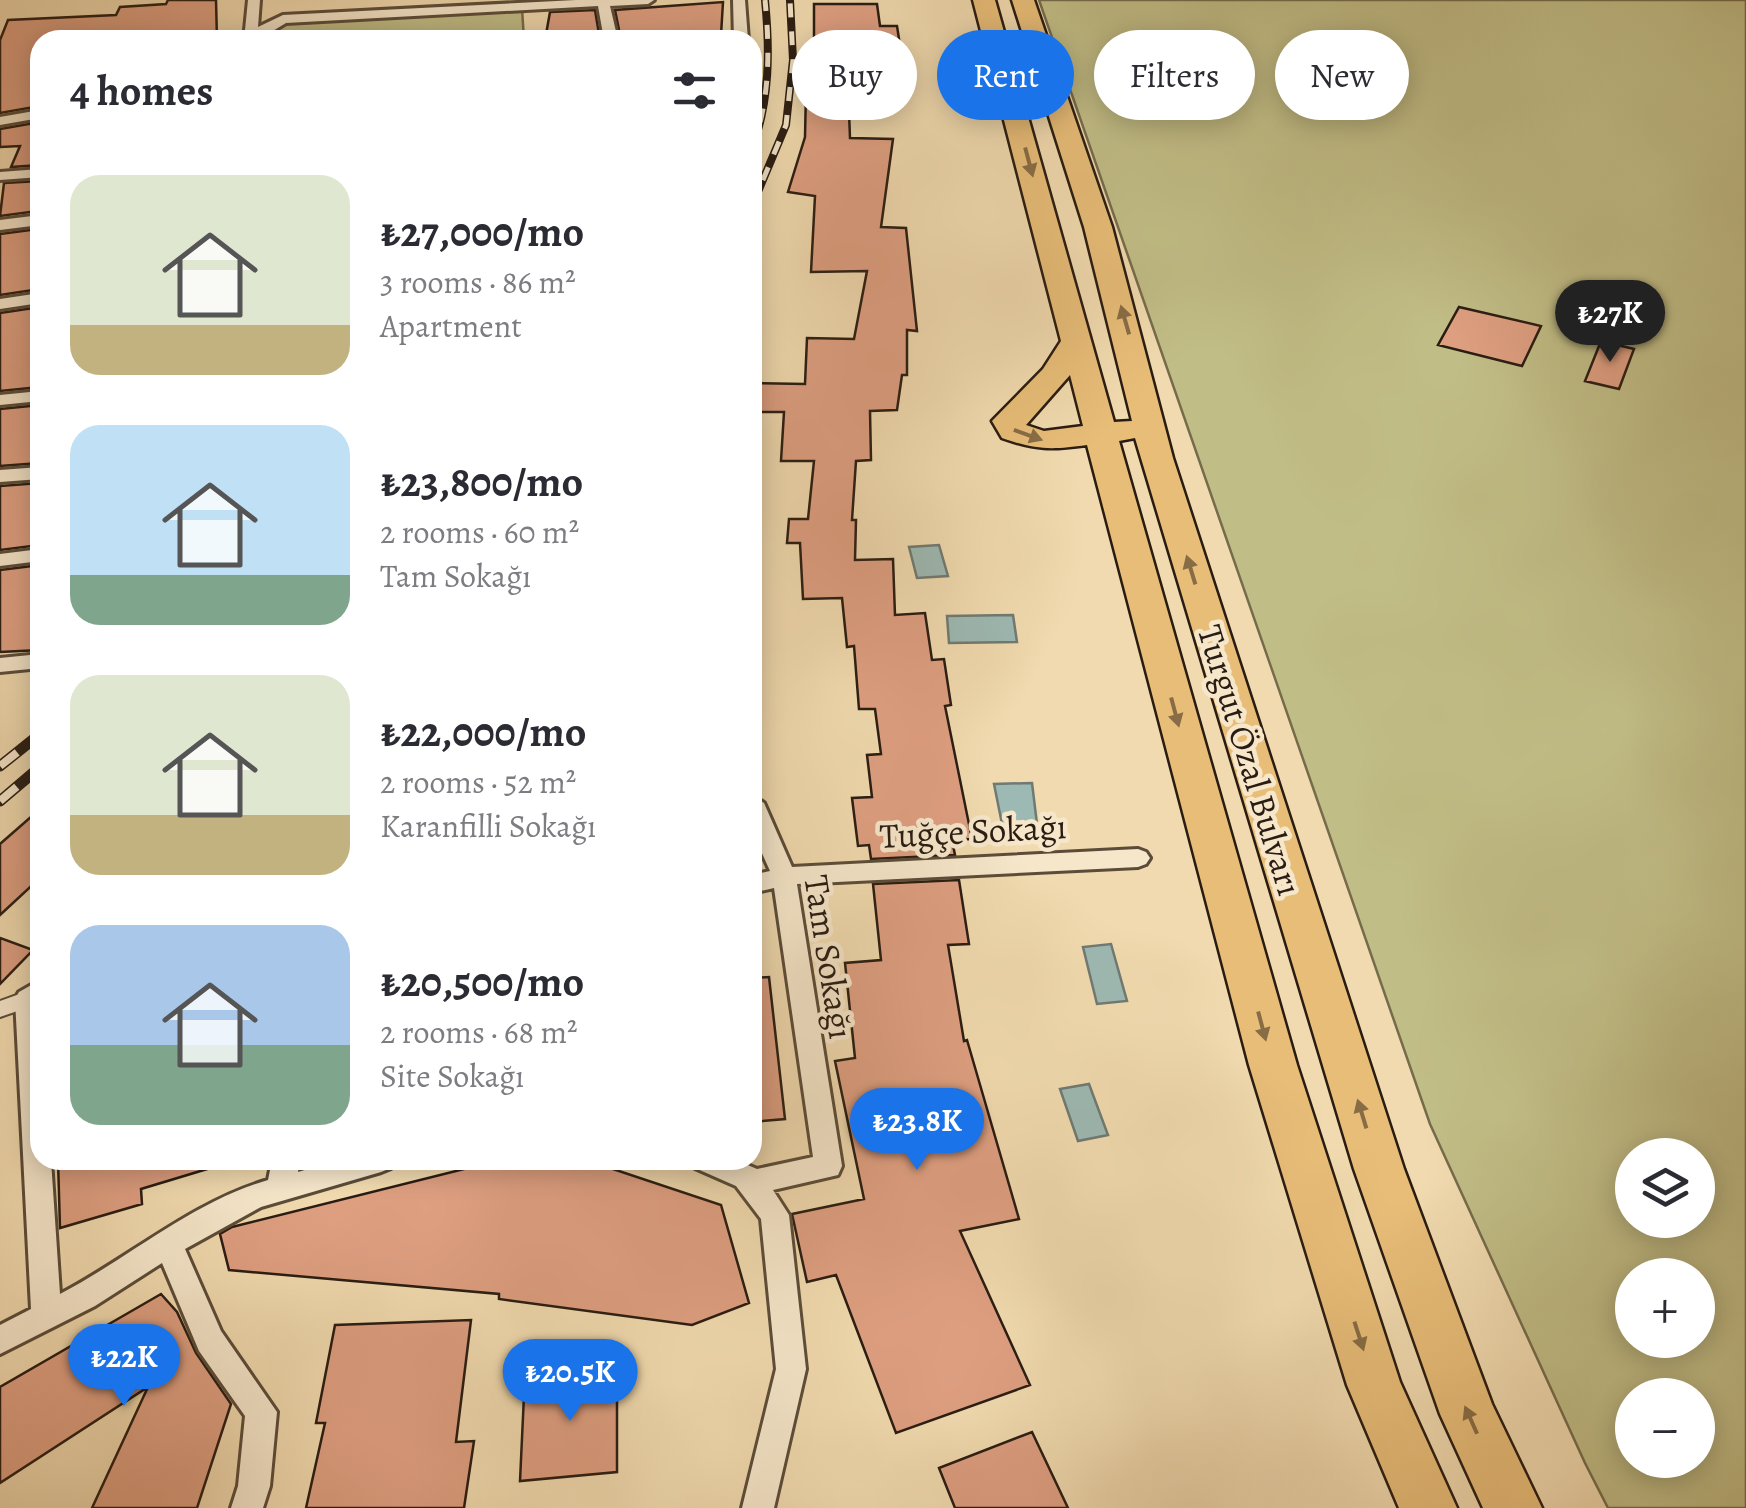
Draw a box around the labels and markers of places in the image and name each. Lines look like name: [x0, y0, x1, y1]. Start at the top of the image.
pin: ₺27K: [1551, 280, 1669, 365]
pin: ₺23.8K: [836, 1088, 998, 1173]
pin: ₺22K: [65, 1324, 183, 1409]
pin: ₺20.5K: [489, 1339, 651, 1424]

